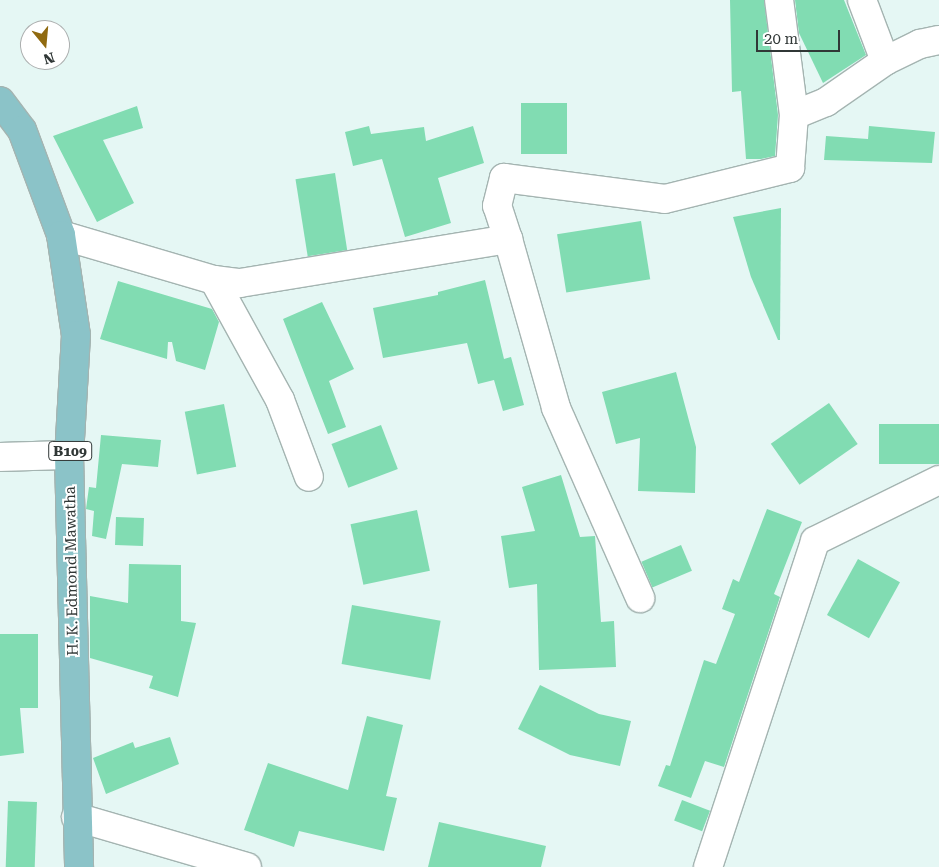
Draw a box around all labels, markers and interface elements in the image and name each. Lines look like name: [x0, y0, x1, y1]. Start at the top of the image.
north arrow: [20, 20, 70, 70]
scale bar: [759, 20, 843, 52]
text: 20 m: [764, 30, 798, 48]
text: N: [42, 49, 57, 68]
road number: B109: [48, 440, 92, 462]
street label: H. K. Edmond Mawatha: [62, 486, 82, 656]

